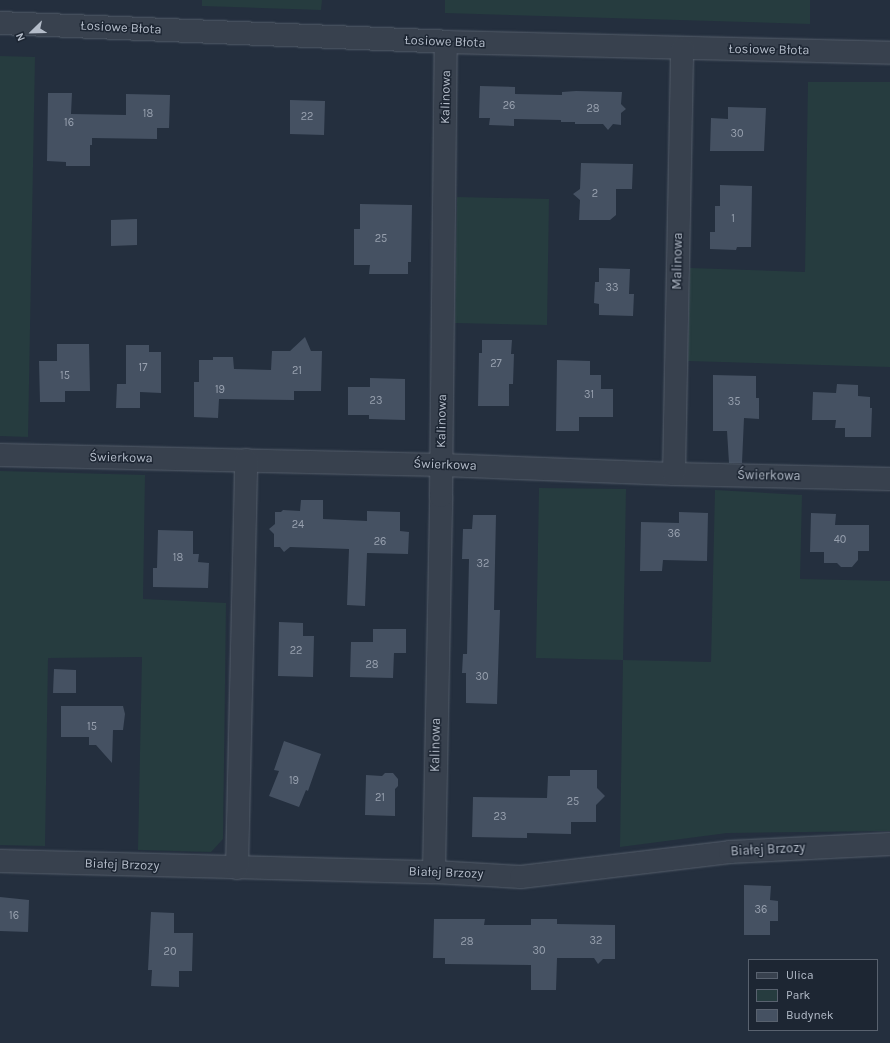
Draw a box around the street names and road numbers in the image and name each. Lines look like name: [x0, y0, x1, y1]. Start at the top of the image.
street label: Łosiowe Błota: [80, 18, 162, 38]
street label: Łosiowe Błota: [404, 33, 486, 51]
street label: Łosiowe Błota: [728, 41, 810, 59]
street label: Kalinowa: [438, 70, 454, 124]
street label: Malinowa: [670, 232, 686, 290]
street label: Kalinowa: [434, 394, 450, 448]
street label: Świerkowa: [89, 450, 153, 466]
street label: Świerkowa: [413, 456, 477, 474]
street label: Świerkowa: [737, 468, 801, 484]
street label: Kalinowa: [428, 718, 444, 772]
street label: Białej Brzozy: [730, 840, 806, 860]
street label: Białej Brzozy: [84, 856, 160, 874]
street label: Białej Brzozy: [408, 864, 484, 882]

